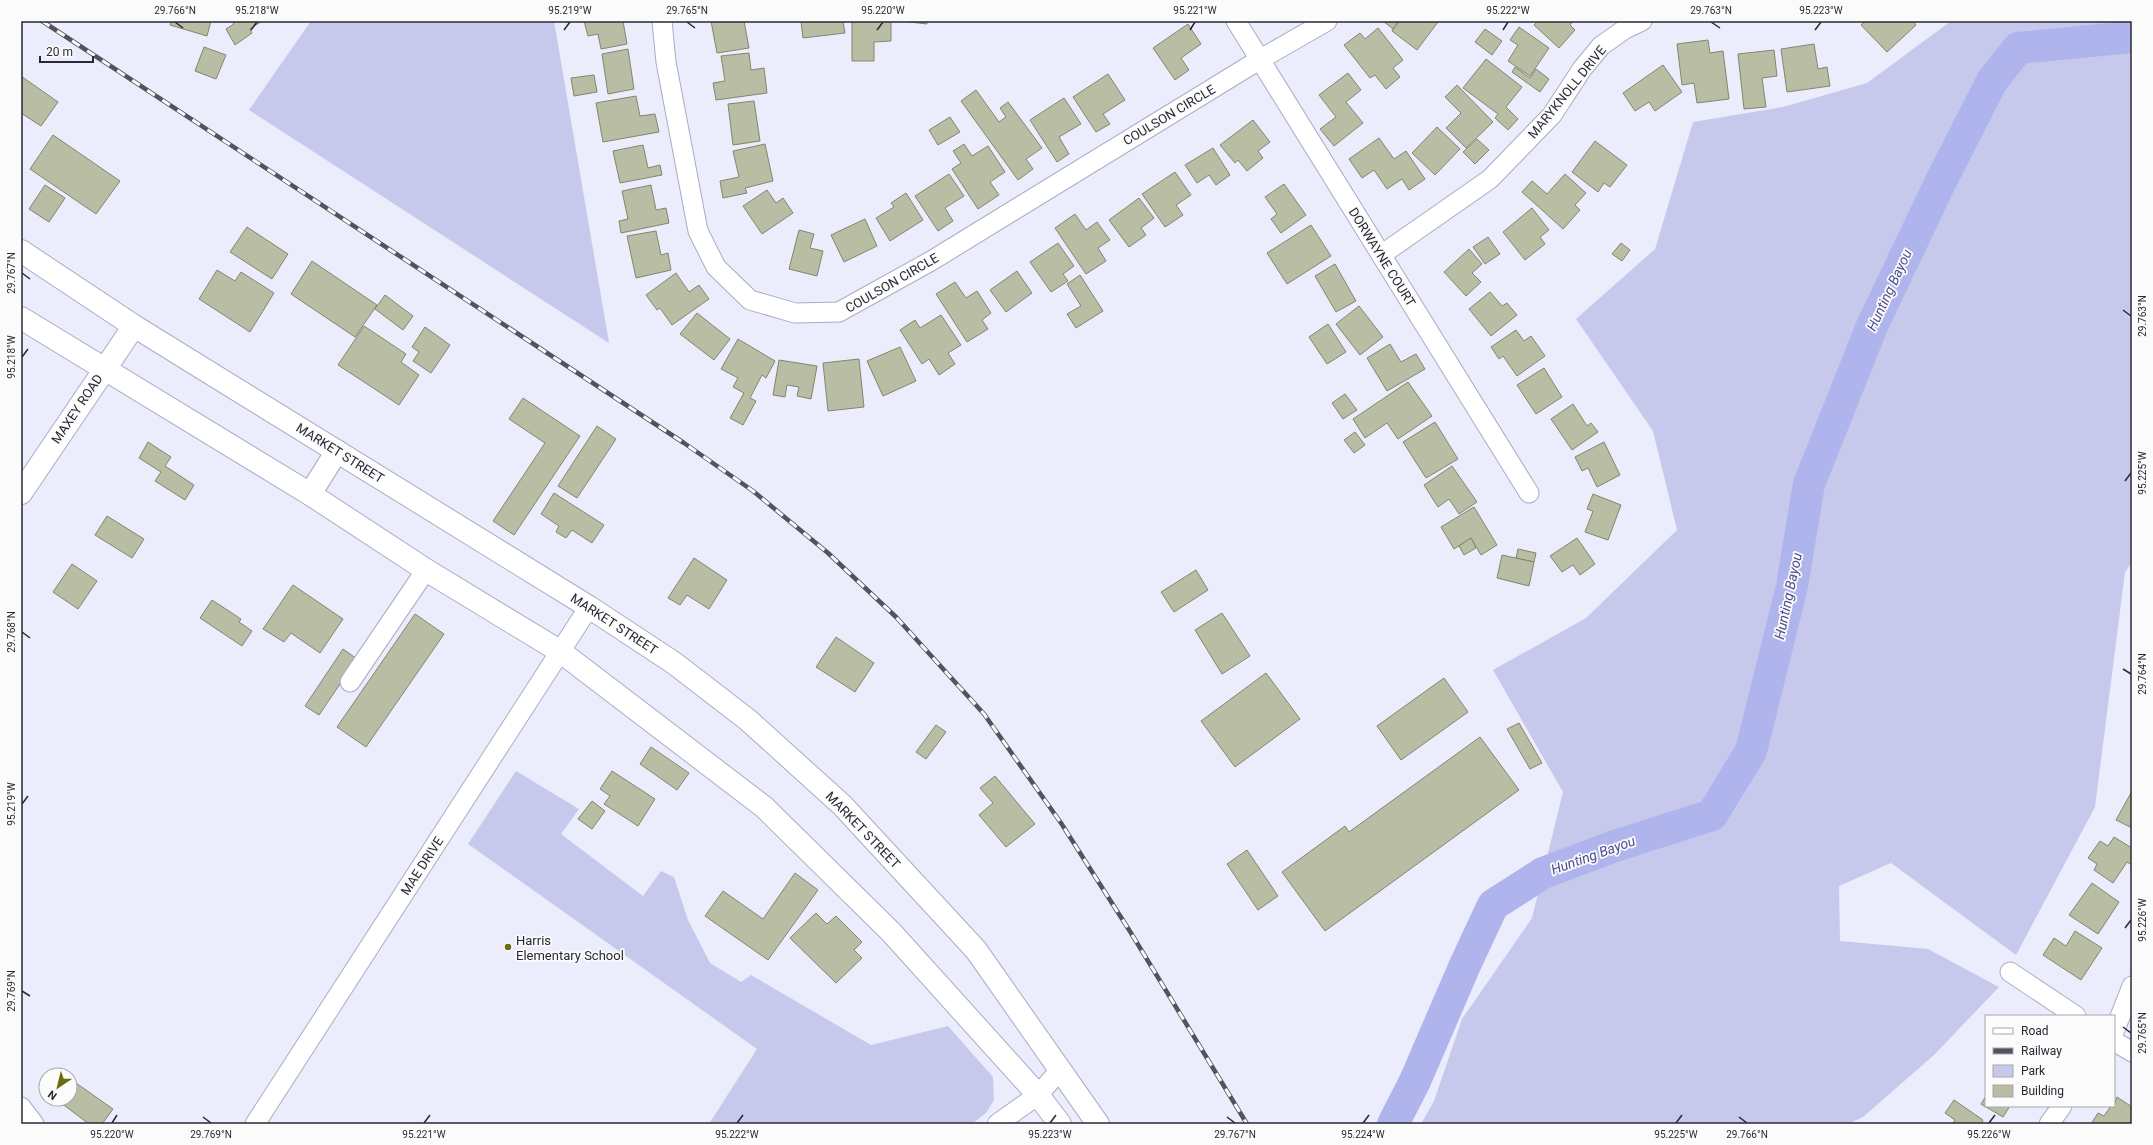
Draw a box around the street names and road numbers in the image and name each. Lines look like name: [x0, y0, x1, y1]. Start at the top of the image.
street label: MARYKNOLL DRIVE: [1525, 43, 1609, 141]
street label: COULSON CIRCLE: [1120, 82, 1218, 148]
street label: DORWAYNE COURT: [1346, 205, 1419, 309]
street label: COULSON CIRCLE: [843, 250, 941, 316]
street label: MAXEY ROAD: [48, 371, 106, 447]
street label: MARKET STREET: [293, 420, 387, 486]
street label: MARKET STREET: [568, 590, 660, 658]
street label: MARKET STREET: [823, 789, 903, 872]
street label: MAE DRIVE: [398, 834, 446, 898]

